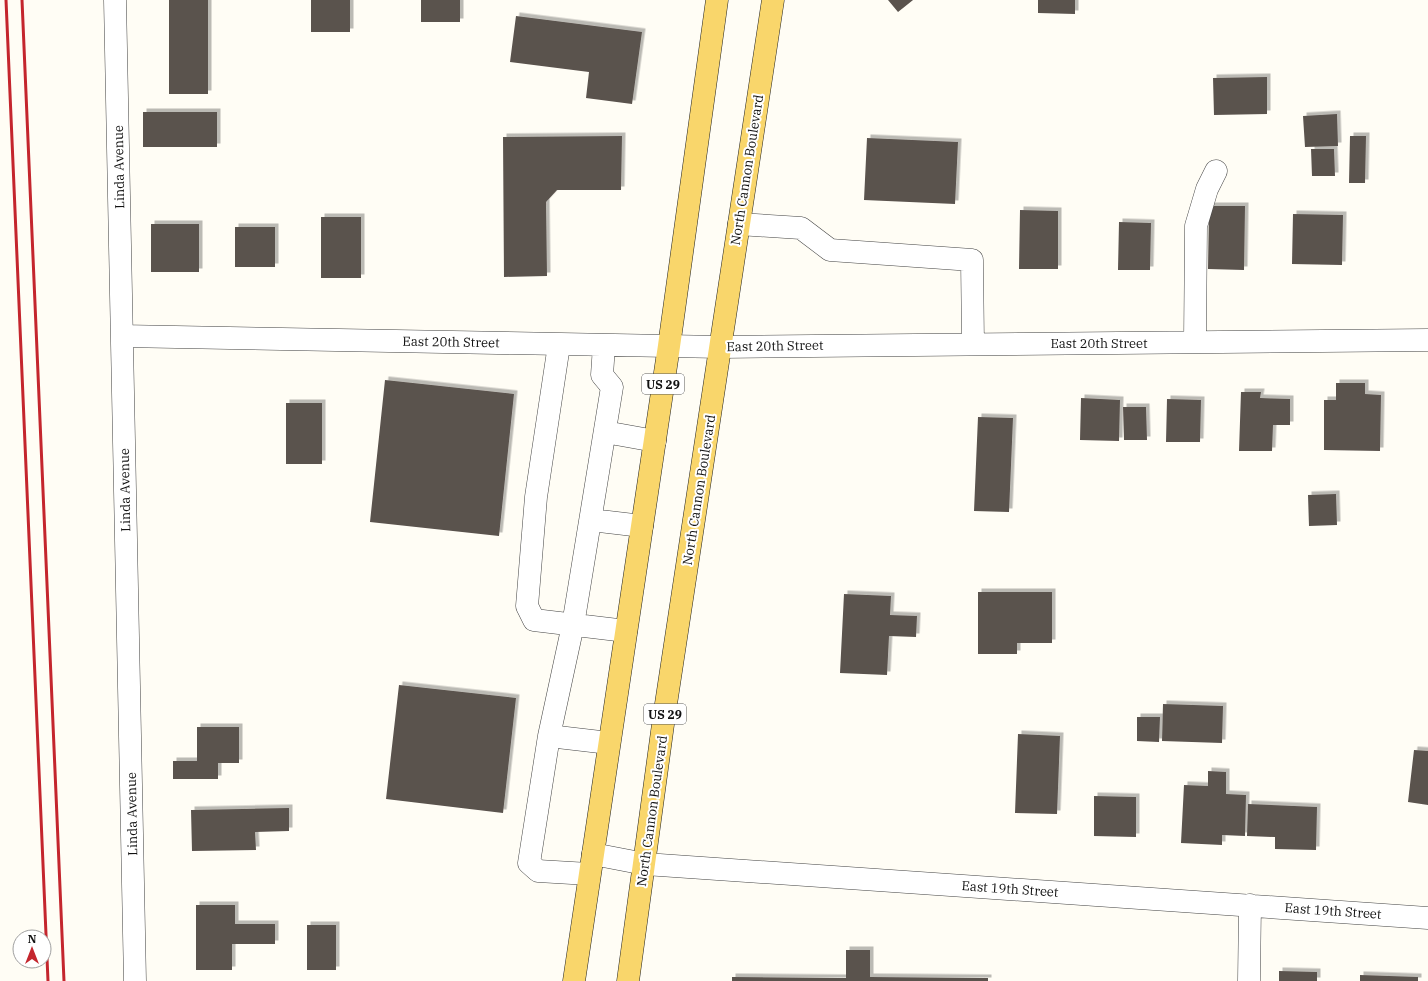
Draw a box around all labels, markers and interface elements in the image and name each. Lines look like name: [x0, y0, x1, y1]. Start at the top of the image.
street label: North Cannon Boulevard: [727, 93, 767, 246]
street label: Linda Avenue: [110, 125, 128, 209]
street label: East 20th Street: [402, 333, 500, 351]
street label: East 20th Street: [1050, 335, 1148, 352]
street label: East 20th Street: [726, 337, 824, 355]
road number: US 29: [642, 374, 684, 394]
street label: North Cannon Boulevard: [679, 413, 719, 566]
street label: Linda Avenue: [116, 448, 134, 532]
road number: US 29: [644, 704, 686, 724]
street label: North Cannon Boulevard: [633, 734, 671, 888]
street label: Linda Avenue: [123, 772, 141, 856]
street label: East 19th Street: [961, 877, 1059, 901]
street label: East 19th Street: [1284, 899, 1382, 923]
north arrow: [12, 929, 52, 969]
text: N: [28, 932, 37, 946]

